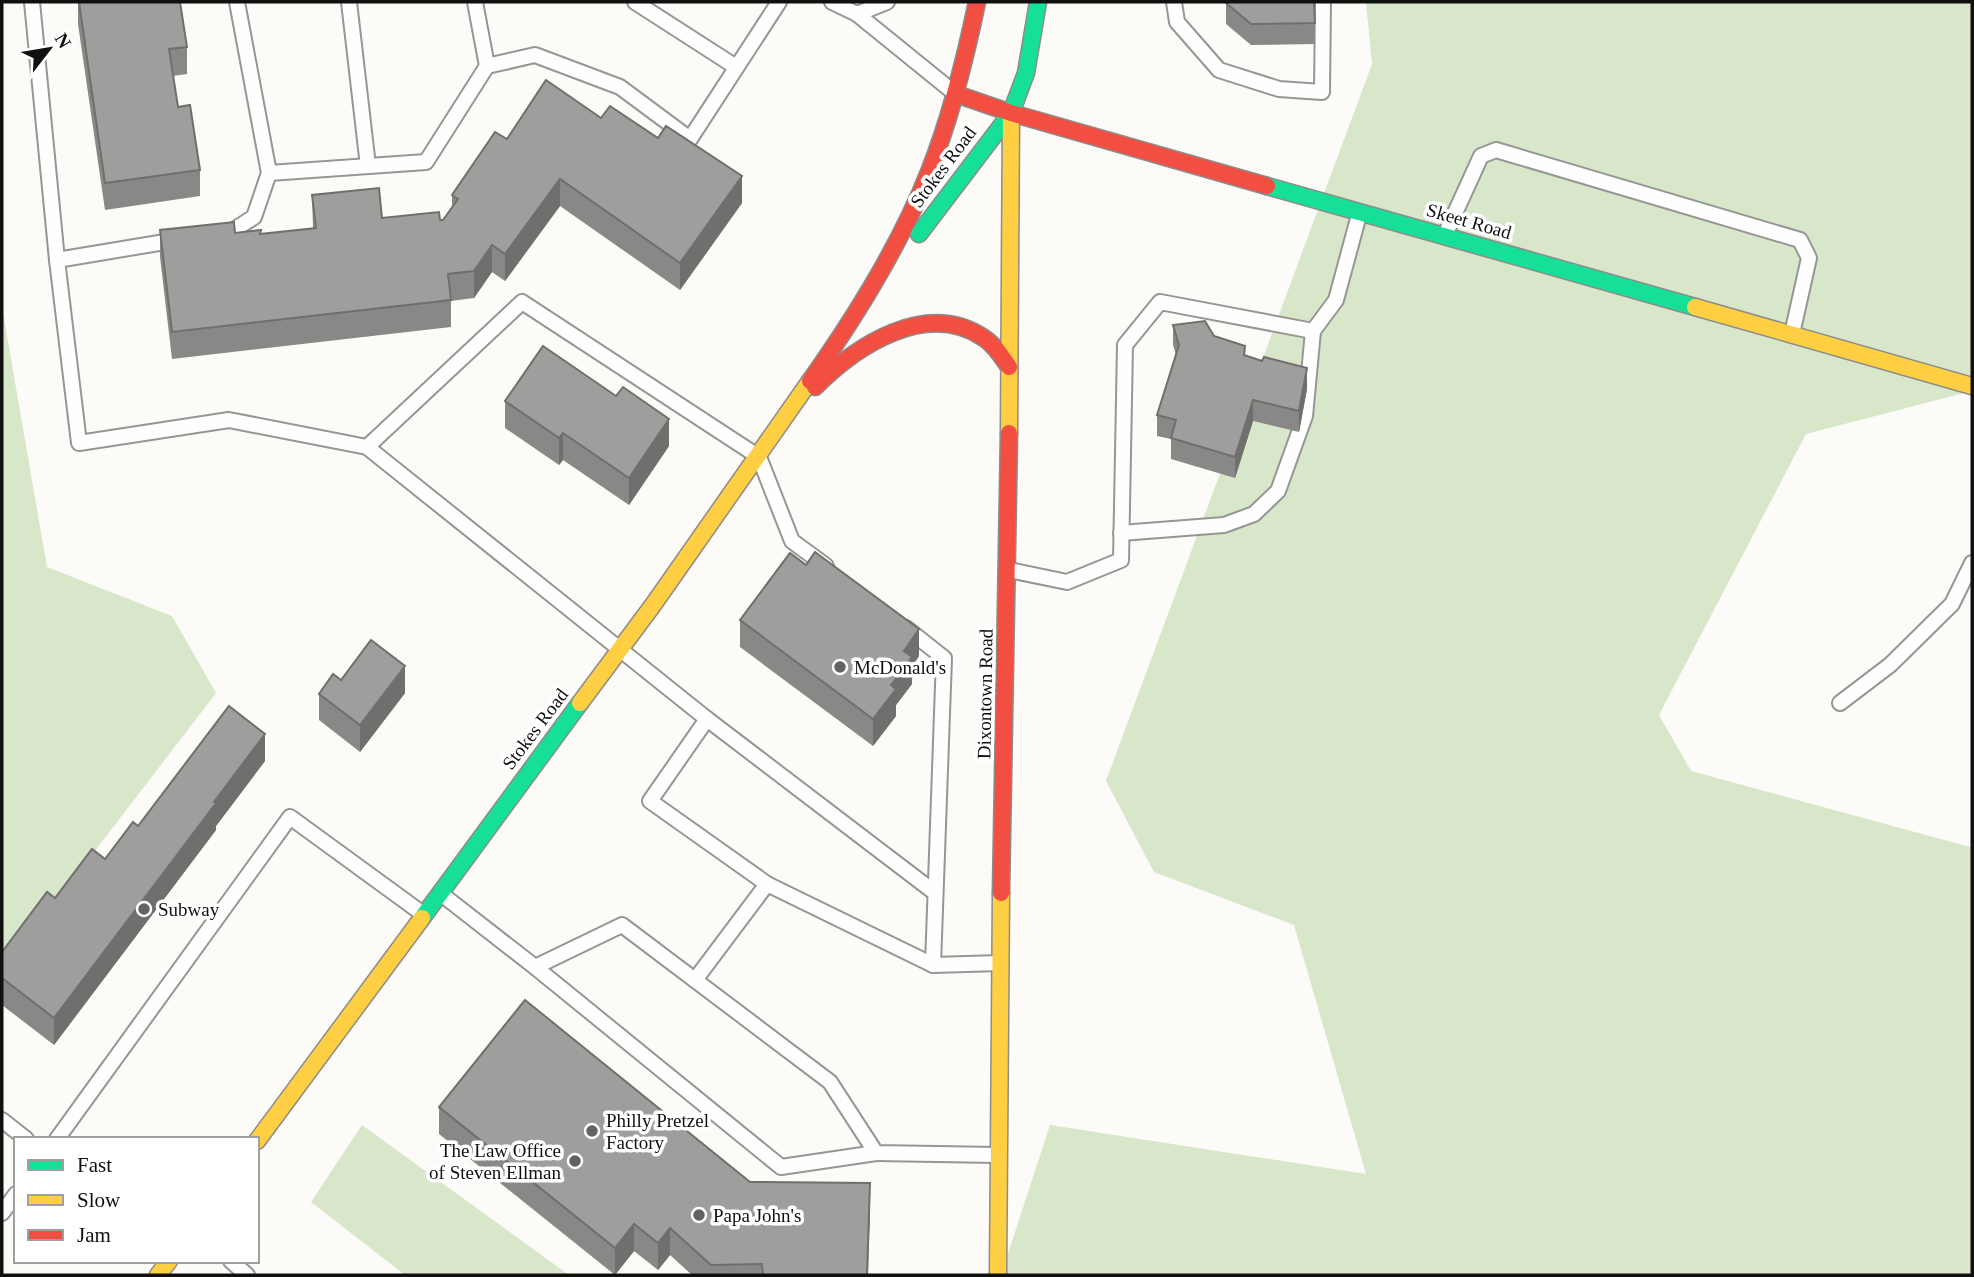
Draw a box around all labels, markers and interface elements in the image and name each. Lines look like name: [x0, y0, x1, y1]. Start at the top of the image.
north arrow: [14, 14, 84, 84]
text: N: [51, 29, 76, 52]
street label: Stokes Road: [906, 122, 980, 211]
street label: Skeet Road: [1424, 199, 1514, 243]
street label: Dixontown Road: [973, 628, 997, 759]
place label: McDonald's: [854, 657, 946, 678]
marker: McDonald's: [832, 659, 848, 675]
street label: Stokes Road: [498, 684, 572, 773]
place label: Subway: [158, 899, 220, 920]
marker: Subway: [136, 901, 152, 917]
place label: Philly Pretzel Factory: [606, 1110, 709, 1153]
marker: Philly Pretzel Factory: [584, 1123, 600, 1139]
legend: [14, 1137, 259, 1263]
place label: The Law Office of Steven Ellman: [429, 1140, 561, 1183]
text: Fast: [77, 1153, 112, 1177]
marker: The Law Office of Steven Ellman: [567, 1153, 583, 1169]
text: Slow: [77, 1188, 121, 1212]
place label: Papa John's: [713, 1205, 801, 1226]
marker: Papa John's: [691, 1207, 707, 1223]
text: Jam: [77, 1223, 111, 1247]

